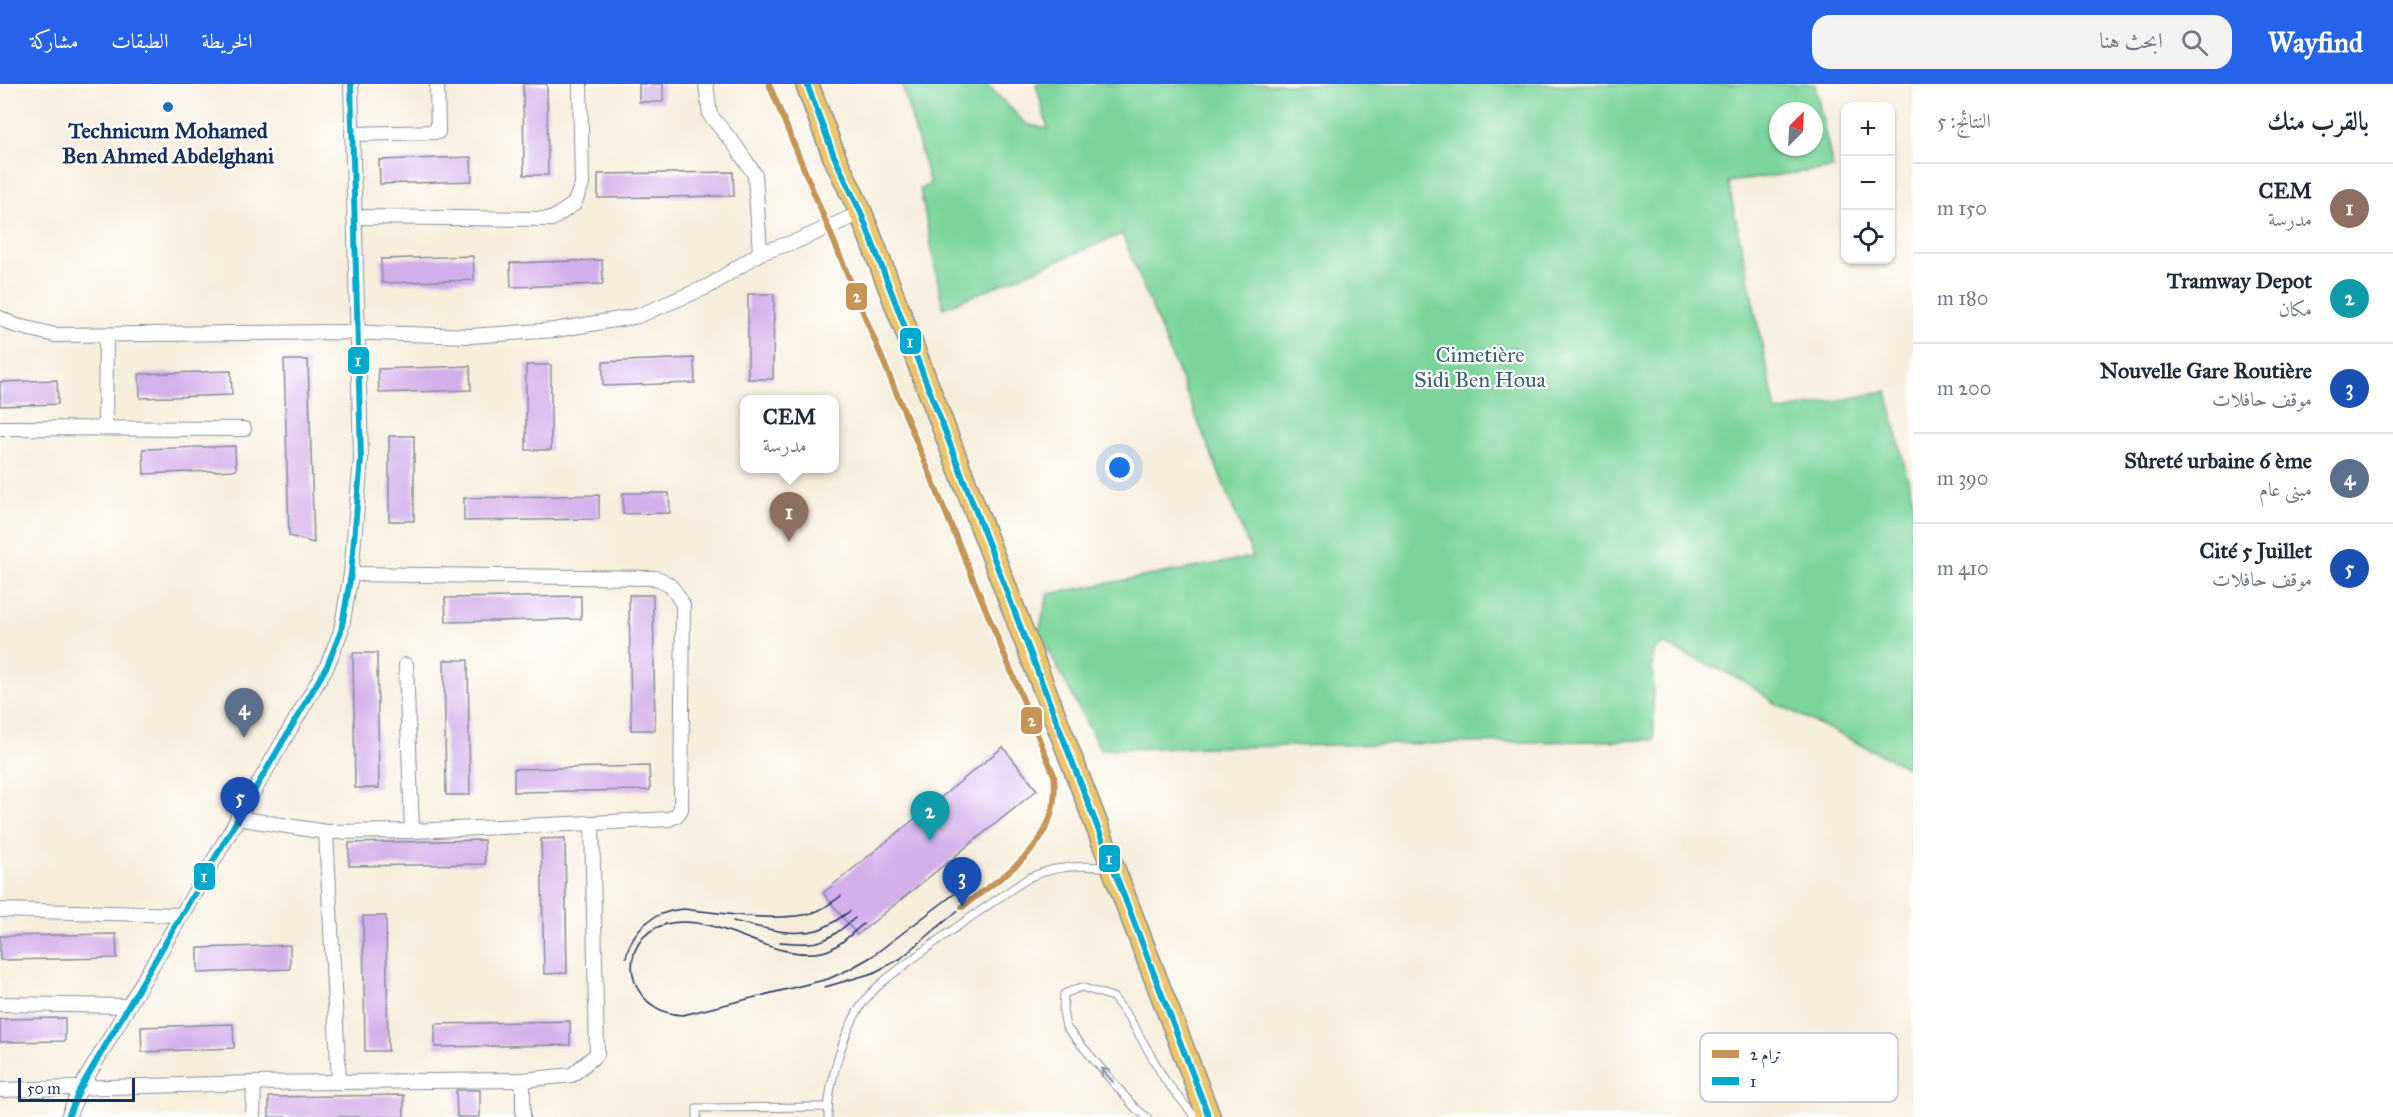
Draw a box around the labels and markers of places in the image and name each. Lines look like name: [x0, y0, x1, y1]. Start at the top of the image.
marker: Technicum Mohamed Ben Ahmed Abdelghani: [161, 100, 175, 114]
place label: Technicum Mohamed Ben Ahmed Abdelghani: [62, 117, 275, 169]
pin: 1: [770, 492, 808, 542]
pin: 4: [224, 688, 264, 738]
pin: 5: [220, 778, 260, 827]
pin: 2: [910, 792, 950, 841]
pin: 3: [942, 858, 982, 907]

